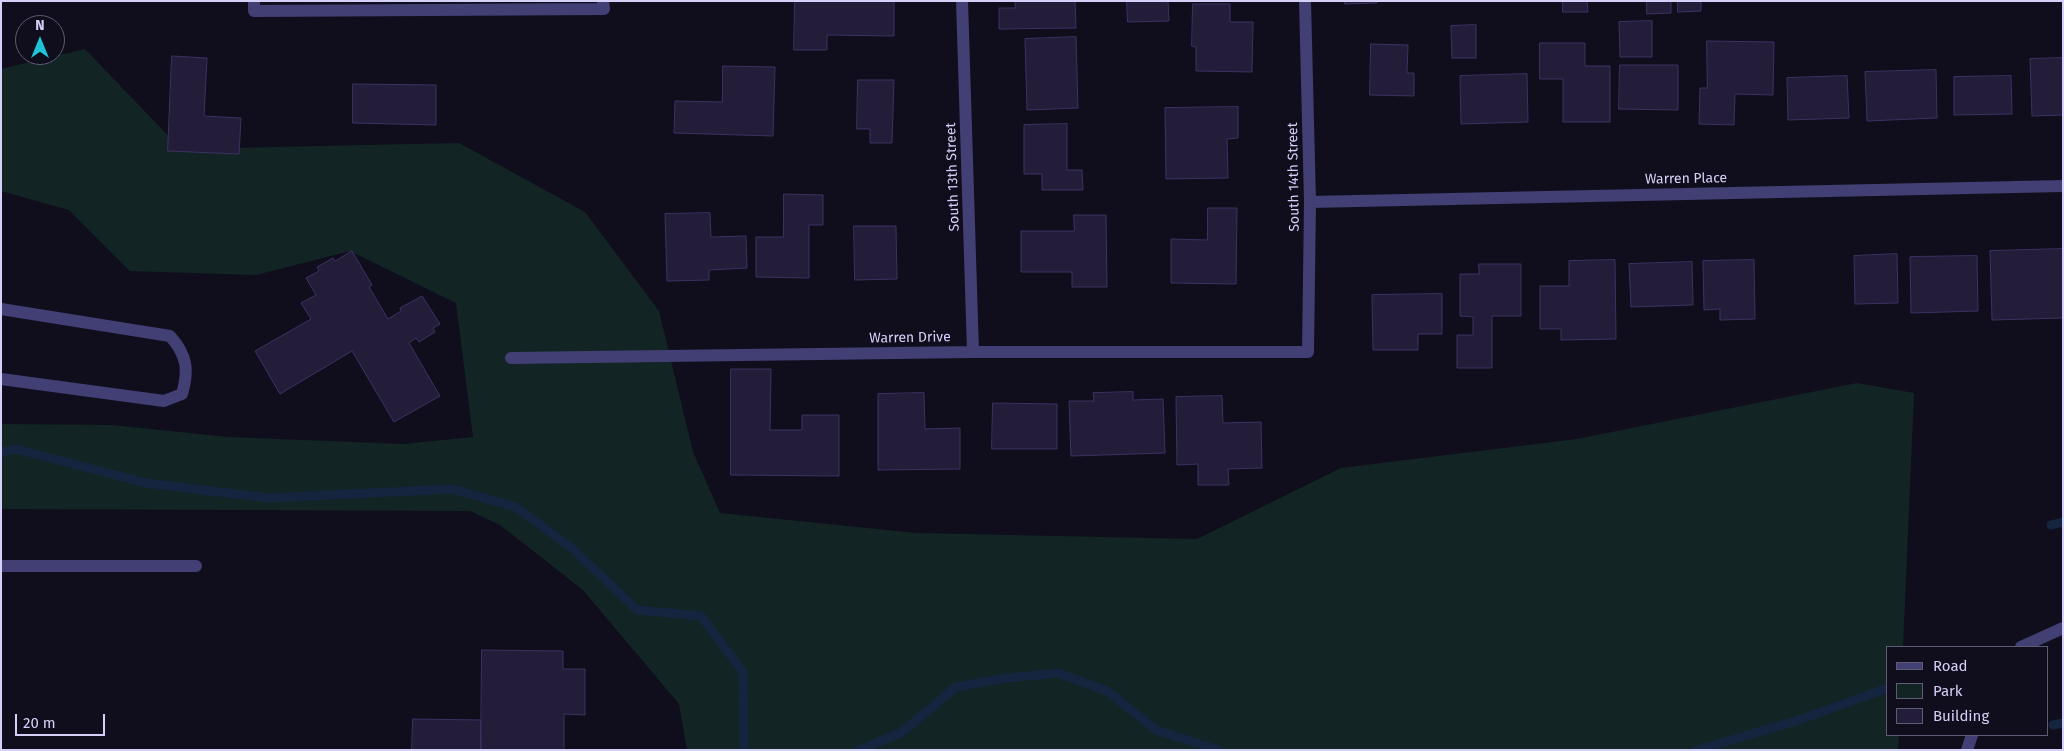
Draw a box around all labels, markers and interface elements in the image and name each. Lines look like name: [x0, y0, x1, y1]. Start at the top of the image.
north arrow: [15, 15, 65, 65]
text: N: [35, 17, 45, 34]
street label: South 13th Street: [943, 122, 963, 232]
street label: South 14th Street: [1285, 122, 1303, 232]
street label: Warren Place: [1645, 170, 1727, 188]
street label: Warren Drive: [869, 329, 951, 347]
legend: [1886, 646, 2049, 736]
text: Road: [1933, 657, 1968, 675]
text: Park: [1933, 682, 1963, 700]
scale bar: [18, 704, 108, 736]
text: Building: [1933, 707, 1989, 725]
text: 20 m: [23, 714, 56, 732]

